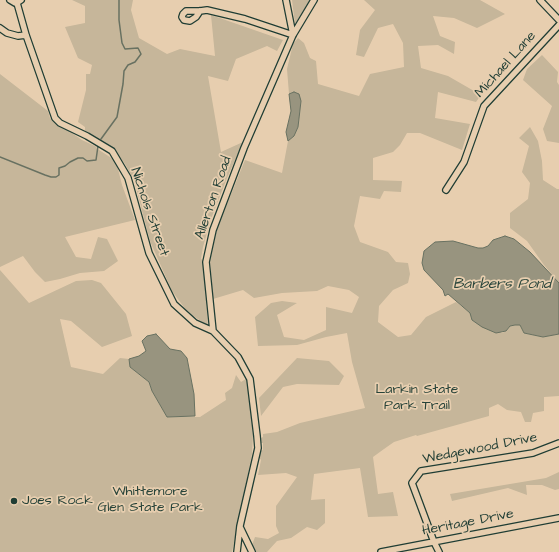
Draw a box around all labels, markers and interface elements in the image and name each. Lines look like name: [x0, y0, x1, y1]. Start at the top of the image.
street label: Michael Lane: [472, 28, 540, 102]
street label: Allerton Road: [192, 154, 236, 242]
street label: Nichols Street: [126, 165, 172, 259]
water label: Barbers Pond: [453, 276, 551, 294]
park label: Larkin State Park Trail: [376, 382, 458, 414]
street label: Wedgewood Drive: [421, 430, 539, 468]
park label: Whittemore Glen State Park: [97, 484, 203, 516]
place label: Joes Rock: [22, 493, 93, 509]
marker: Joes Rock: [9, 496, 19, 506]
street label: Heritage Drive: [421, 506, 515, 540]

